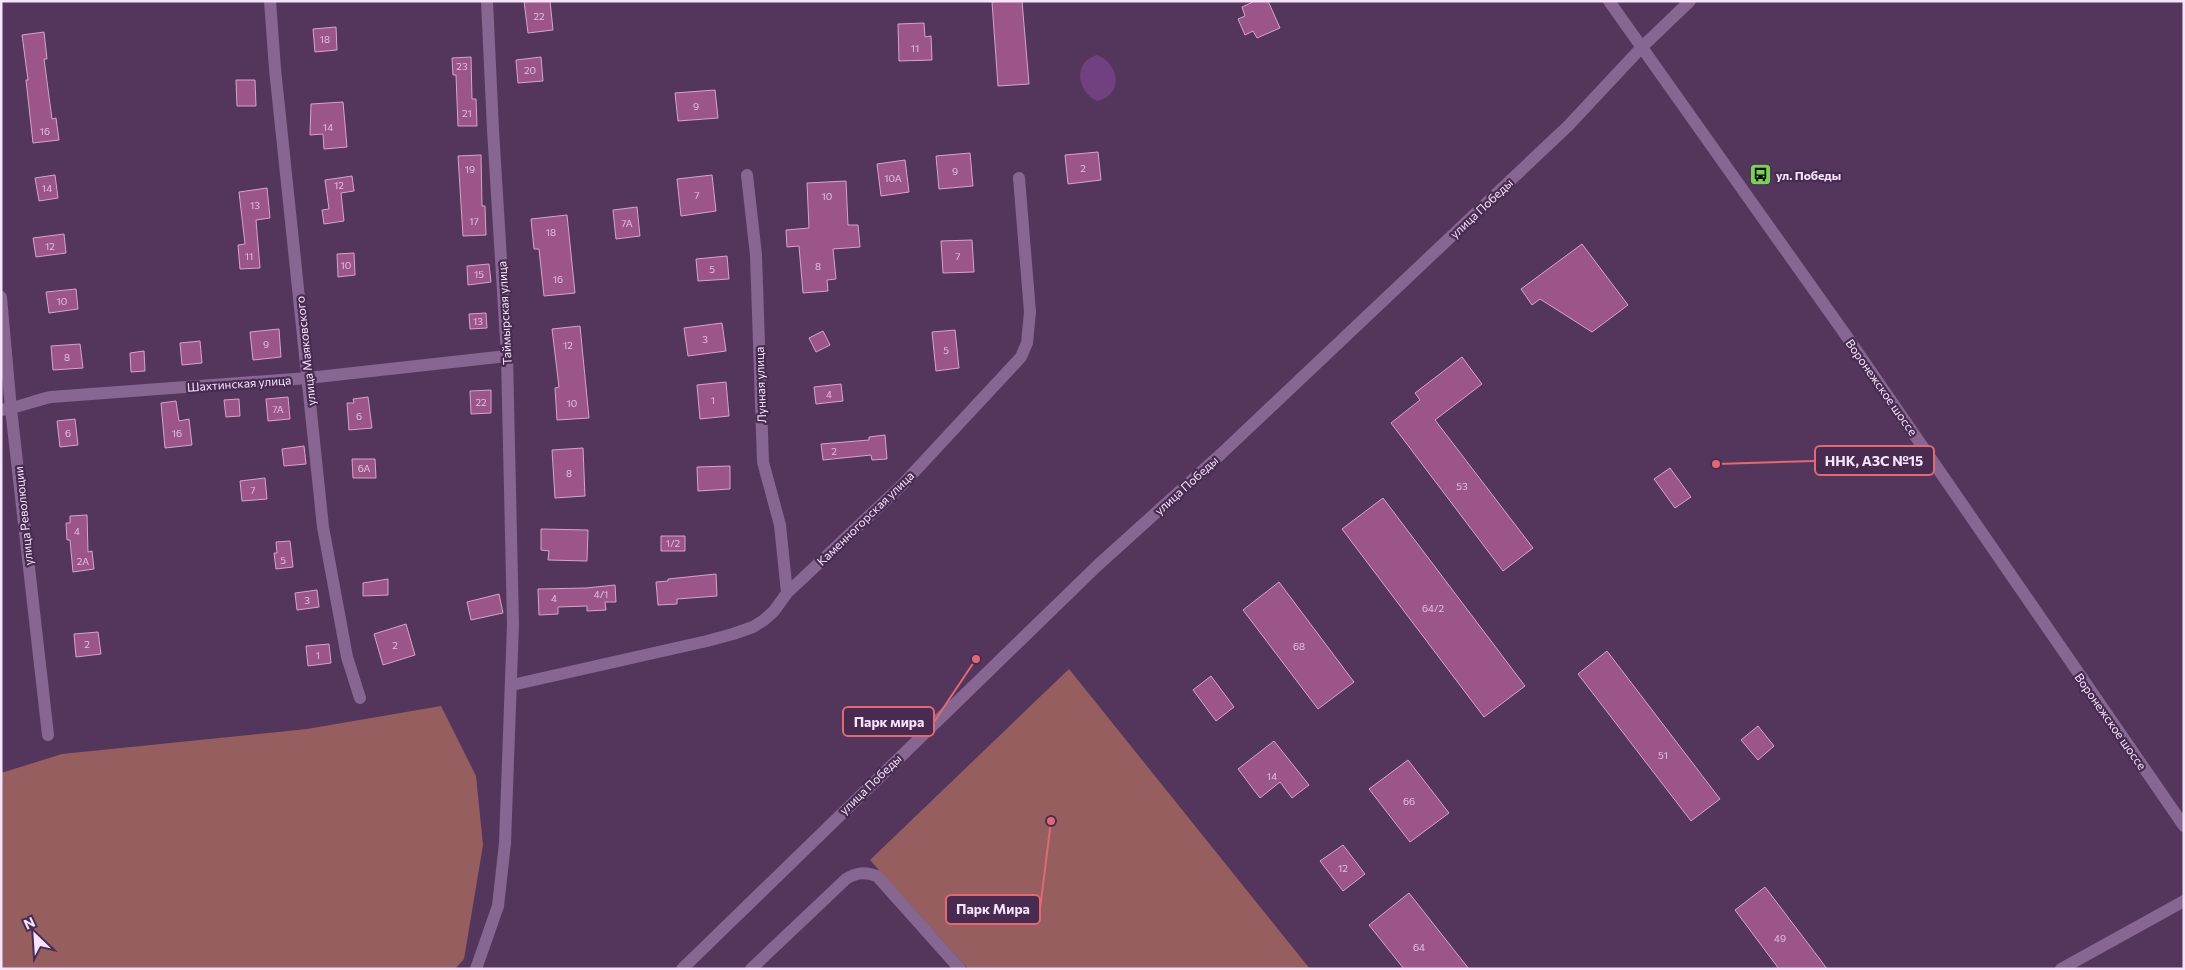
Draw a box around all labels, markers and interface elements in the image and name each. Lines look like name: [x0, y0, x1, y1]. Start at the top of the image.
house number: 22: [533, 10, 545, 22]
house number: 18: [320, 33, 330, 45]
house number: 11: [911, 42, 919, 54]
house number: 23: [456, 60, 468, 72]
house number: 20: [524, 64, 536, 76]
house number: 9: [693, 100, 699, 112]
house number: 21: [462, 107, 472, 119]
house number: 14: [323, 121, 333, 133]
house number: 16: [40, 125, 50, 137]
house number: 2: [1080, 162, 1086, 174]
house number: 19: [465, 163, 475, 175]
bus stop icon: ул. Победы: [1748, 163, 1772, 187]
house number: 9: [952, 165, 958, 177]
place label: ул. Победы: [1776, 168, 1841, 182]
house number: 10А: [884, 172, 902, 184]
street label: улица Победы: [1447, 175, 1515, 241]
house number: 12: [334, 179, 344, 191]
house number: 14: [42, 182, 52, 194]
house number: 7: [694, 189, 700, 201]
house number: 10: [822, 190, 832, 202]
house number: 13: [250, 199, 260, 211]
house number: 17: [469, 215, 479, 227]
house number: 7А: [621, 217, 633, 229]
house number: 18: [546, 226, 556, 238]
house number: 12: [45, 240, 55, 252]
house number: 11: [245, 250, 253, 262]
house number: 7: [955, 250, 961, 262]
house number: 10: [341, 259, 351, 271]
house number: 8: [815, 260, 821, 272]
street label: Таймырская улица: [494, 261, 514, 365]
house number: 5: [709, 263, 715, 275]
house number: 15: [474, 268, 484, 280]
house number: 16: [553, 273, 563, 285]
house number: 10: [57, 295, 67, 307]
street label: улица Маяковского: [292, 295, 318, 407]
house number: 13: [473, 315, 483, 327]
house number: 3: [702, 333, 708, 345]
street label: Воронежское шоссе: [1843, 336, 1921, 438]
house number: 9: [263, 338, 269, 350]
house number: 12: [563, 339, 573, 351]
house number: 5: [943, 344, 949, 356]
street label: Лунная улица: [752, 347, 768, 423]
house number: 8: [64, 351, 70, 363]
street label: Шахтинская улица: [186, 372, 292, 394]
house number: 4: [826, 388, 832, 400]
house number: 1: [711, 394, 715, 406]
house number: 22: [475, 396, 487, 408]
house number: 10: [567, 397, 577, 409]
house number: 7А: [272, 403, 284, 415]
house number: 6: [356, 410, 362, 422]
house number: 6: [65, 427, 71, 439]
house number: 16: [172, 427, 182, 439]
house number: 2: [831, 445, 837, 457]
callout: ННК, АЗС №15: [1815, 446, 1934, 475]
text: ННК, АЗС №15: [1825, 452, 1923, 469]
street label: улица Победы: [1151, 453, 1221, 517]
house number: 6А: [358, 462, 370, 474]
street label: улица Революции: [11, 466, 35, 566]
house number: 8: [566, 467, 572, 479]
street label: Каменногорская улица: [814, 468, 916, 568]
house number: 53: [1456, 480, 1468, 492]
house number: 7: [250, 484, 256, 496]
house number: 4: [74, 525, 80, 537]
house number: 1/2: [666, 537, 681, 549]
house number: 5: [280, 554, 286, 566]
house number: 2А: [77, 555, 89, 567]
house number: 4/1: [594, 588, 608, 600]
house number: 4: [551, 592, 557, 604]
house number: 3: [304, 594, 310, 606]
house number: 64/2: [1422, 602, 1444, 614]
house number: 2: [84, 638, 90, 650]
house number: 2: [392, 639, 398, 651]
house number: 68: [1293, 640, 1305, 652]
house number: 1: [316, 649, 320, 661]
street label: Воронежское шоссе: [2072, 670, 2150, 772]
callout: Парк мира: [843, 707, 934, 736]
text: Парк мира: [854, 713, 924, 730]
house number: 51: [1658, 749, 1668, 761]
street label: улица Победы: [836, 751, 904, 817]
house number: 14: [1267, 770, 1277, 782]
house number: 66: [1403, 795, 1415, 807]
house number: 12: [1338, 862, 1348, 874]
callout: Парк Мира: [946, 895, 1040, 924]
text: Парк Мира: [956, 900, 1030, 917]
north arrow: [10, 910, 60, 960]
text: N: [21, 913, 38, 933]
house number: 49: [1774, 932, 1786, 944]
house number: 64: [1413, 941, 1425, 953]

